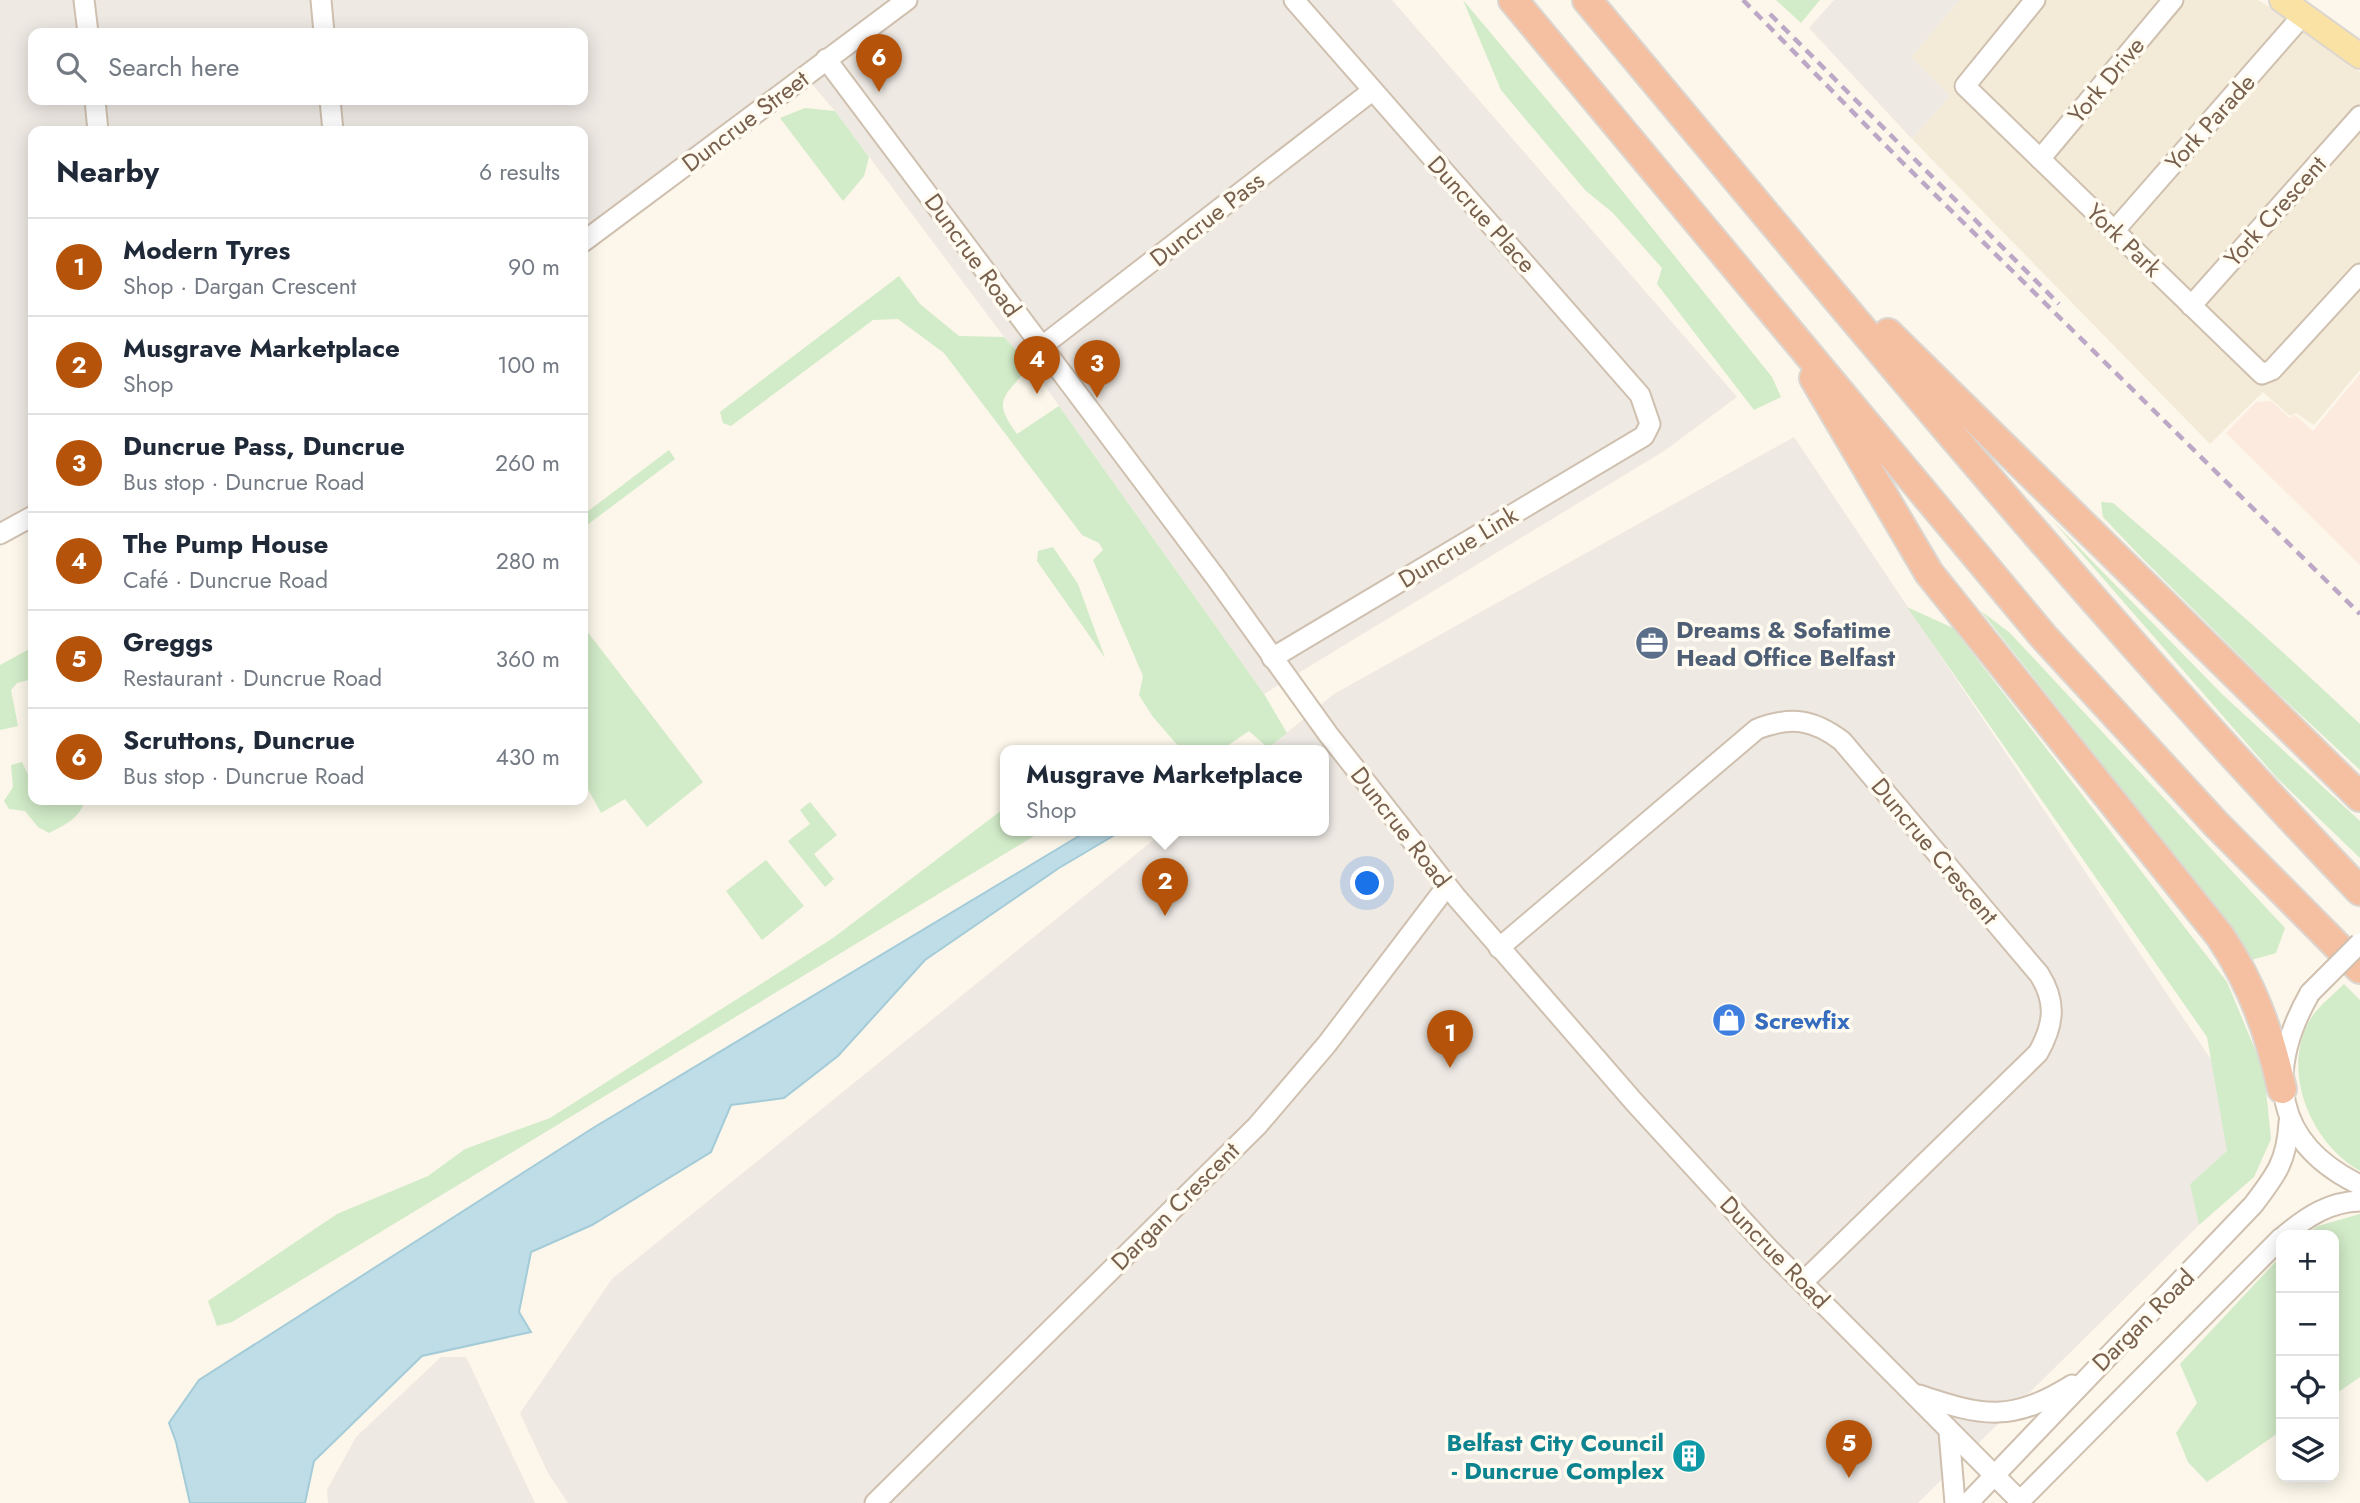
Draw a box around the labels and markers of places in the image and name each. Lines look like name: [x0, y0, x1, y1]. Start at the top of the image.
pin: 6: [856, 34, 902, 92]
pin: 4: [1014, 336, 1060, 394]
pin: 3: [1074, 340, 1120, 398]
place label: Dreams & Sofatime Head Office Belfast: [1676, 612, 1896, 675]
office icon: Dreams & Sofatime Head Office Belfast: [1633, 624, 1671, 662]
pin: 2: [1142, 858, 1188, 916]
shop icon: Screwfix: [1710, 1001, 1748, 1039]
place label: Screwfix: [1754, 1003, 1850, 1038]
pin: 1: [1427, 1010, 1473, 1068]
pin: 5: [1826, 1420, 1872, 1478]
place label: Belfast City Council - Duncrue Complex: [1447, 1425, 1664, 1488]
building icon: Belfast City Council - Duncrue Complex: [1670, 1437, 1708, 1475]

